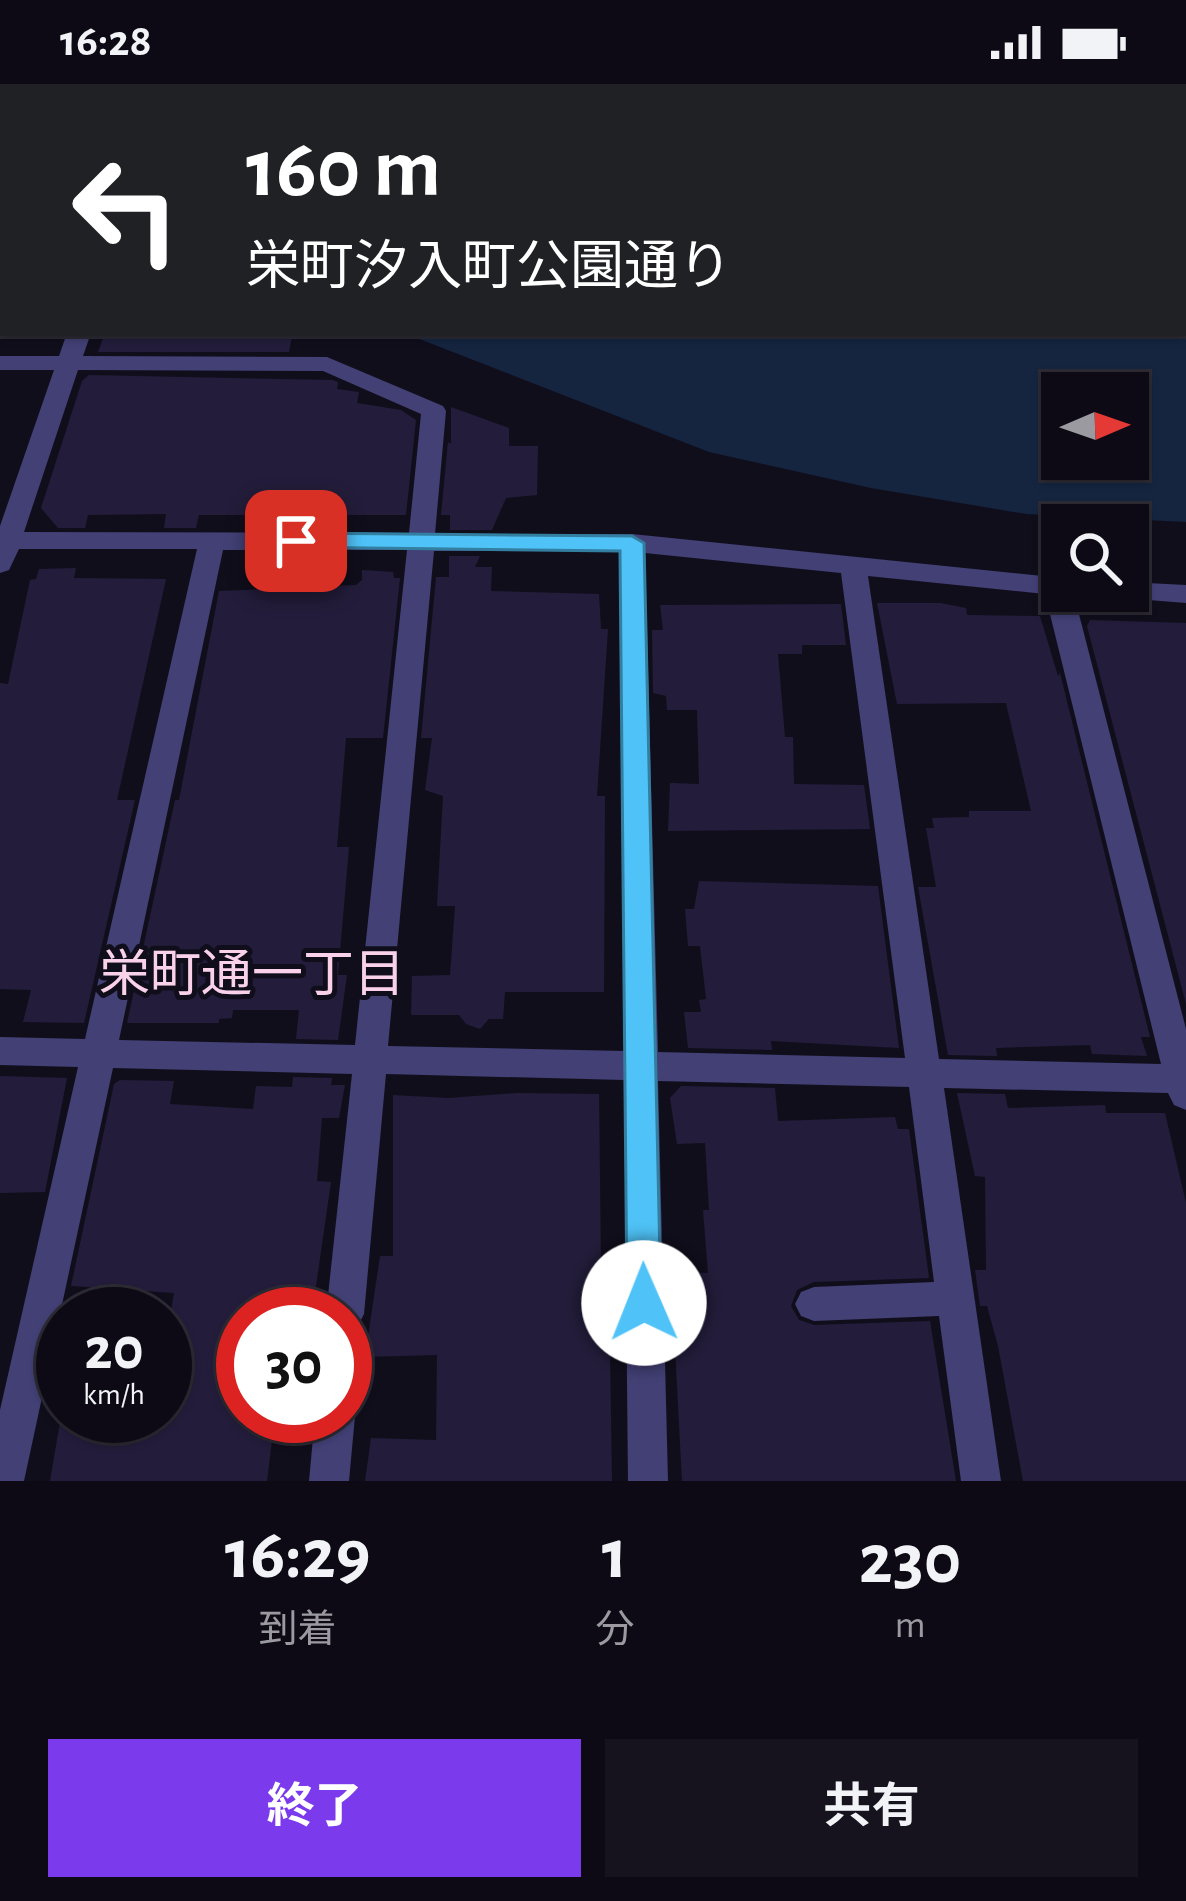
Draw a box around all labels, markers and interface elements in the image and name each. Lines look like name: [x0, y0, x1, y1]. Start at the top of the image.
text: 16:28: [60, 19, 152, 64]
text: 160 m: [246, 128, 441, 212]
icon: left: [48, 132, 204, 288]
text: 栄町汐入町公園通り: [246, 241, 732, 295]
north arrow: [1041, 372, 1149, 480]
map controls: [1041, 372, 1149, 612]
pin: [245, 490, 347, 592]
button: search: [1041, 504, 1149, 612]
icon: arrive: [263, 508, 329, 574]
district label: 栄町通一丁目: [99, 948, 405, 1001]
position arrow: [581, 1240, 707, 1366]
speed limit sign: 30: [216, 1287, 372, 1443]
text: 20: [84, 1320, 144, 1380]
text: km/h: [83, 1380, 145, 1410]
text: 16:29: [225, 1519, 371, 1591]
text: 1: [602, 1519, 628, 1591]
text: 230: [859, 1524, 961, 1596]
text: m: [894, 1606, 926, 1645]
text: 到着: [259, 1611, 337, 1650]
text: 分: [595, 1611, 634, 1650]
button: 終了: [48, 1739, 581, 1877]
button: 共有: [605, 1739, 1138, 1877]

